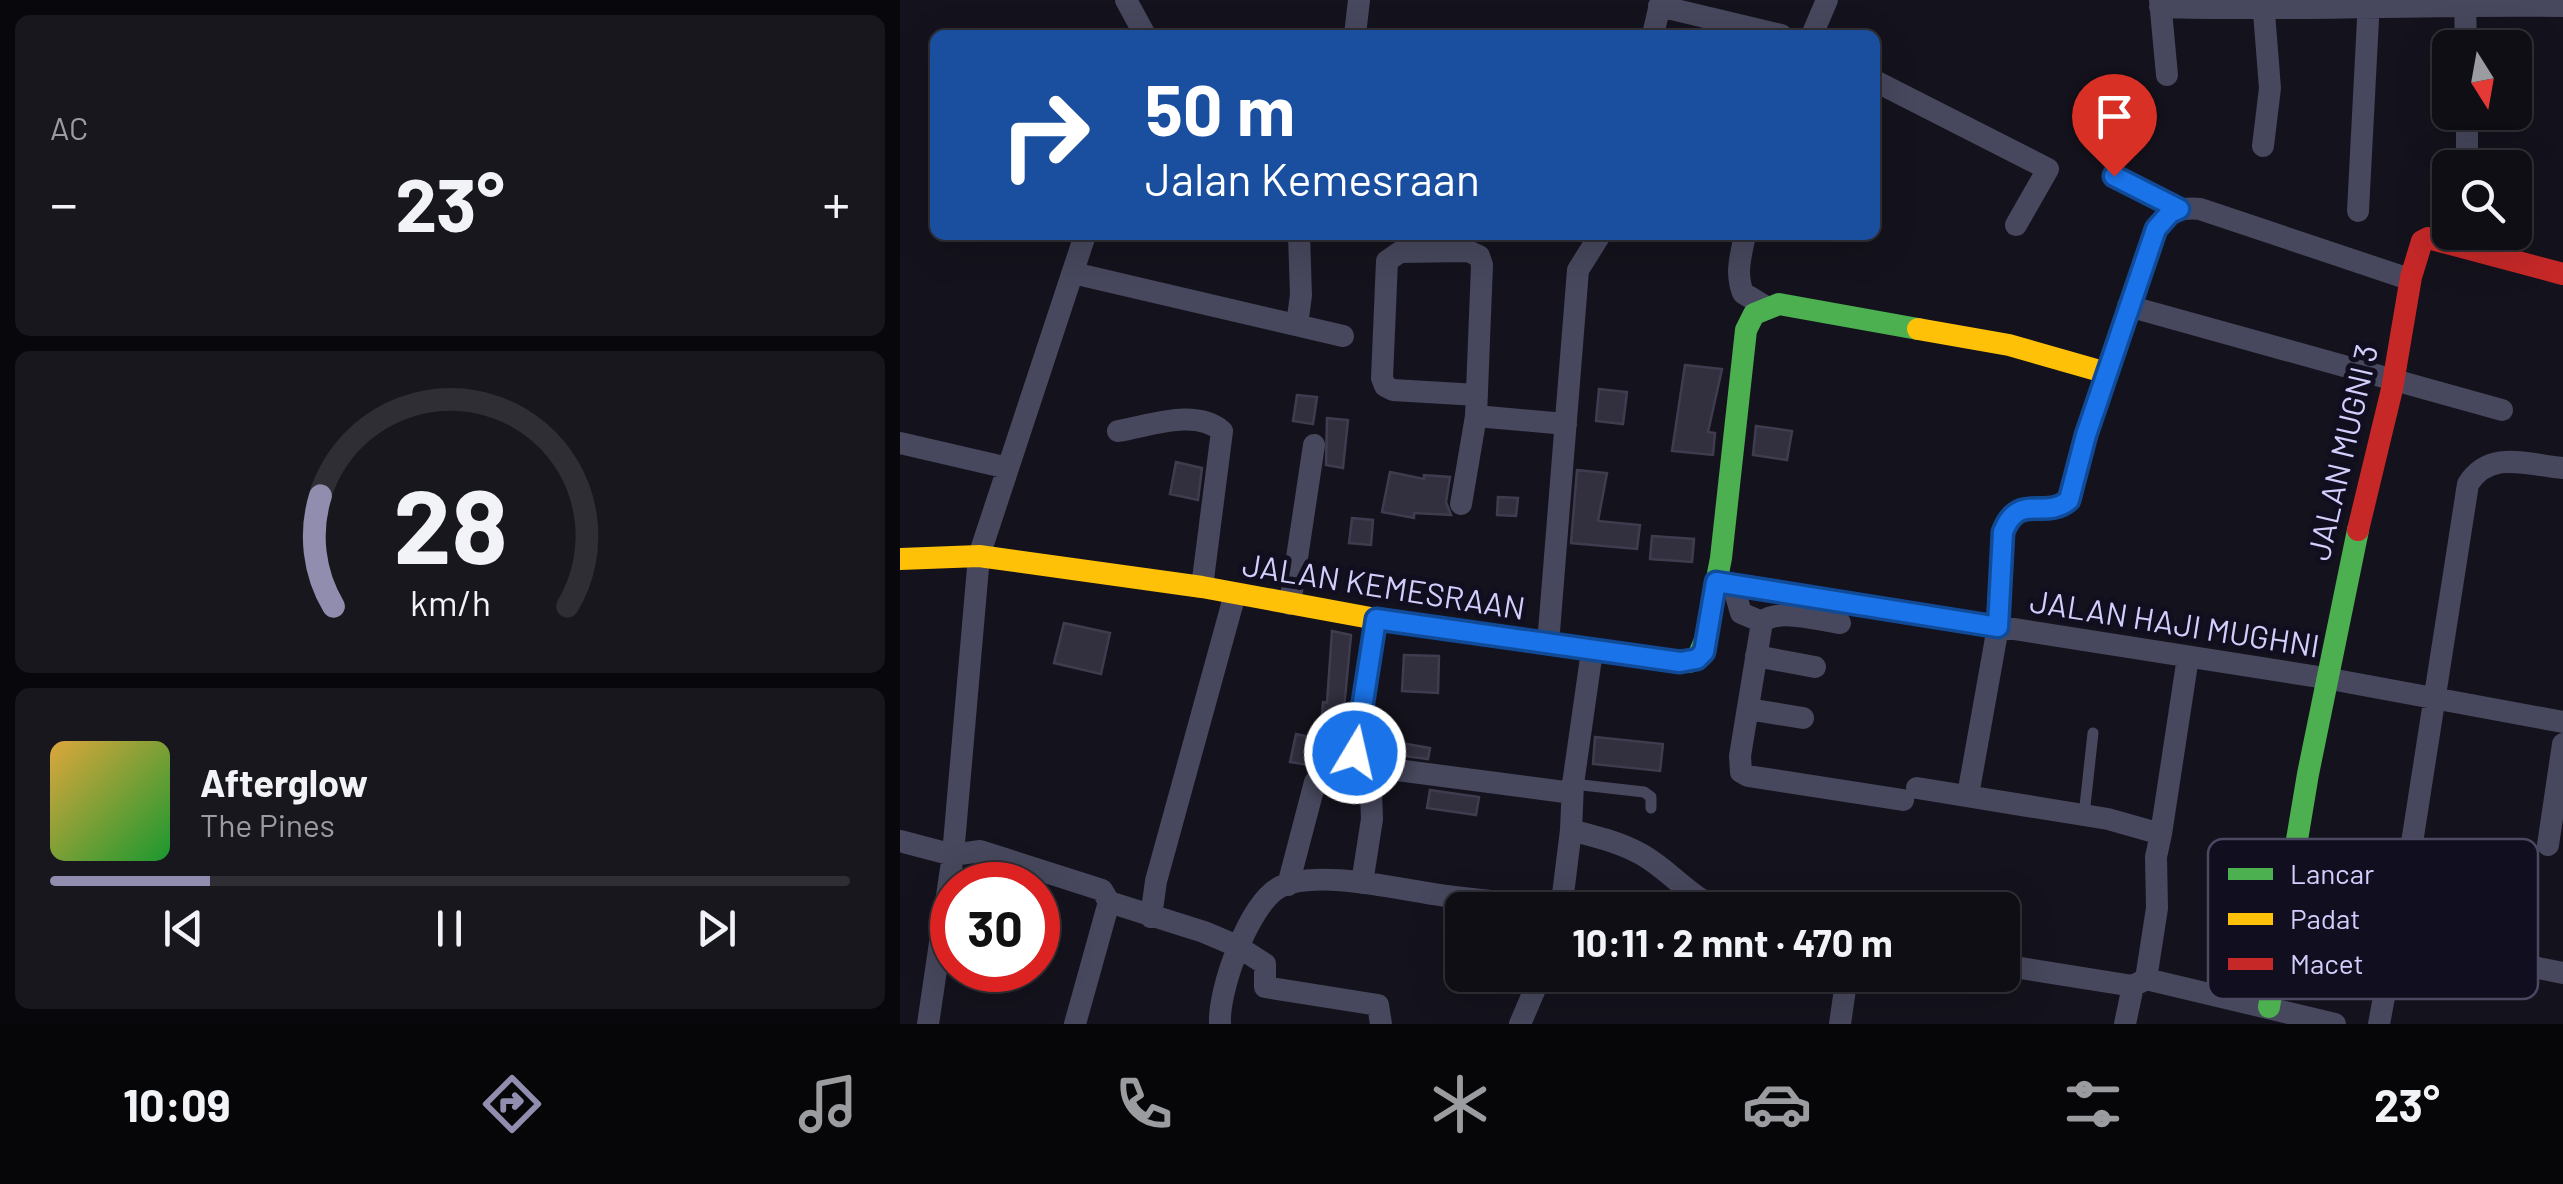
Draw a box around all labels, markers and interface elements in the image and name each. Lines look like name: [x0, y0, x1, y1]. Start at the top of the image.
north arrow: [2432, 30, 2532, 130]
map controls: [2432, 30, 2532, 250]
text: 50 m: [1145, 66, 1295, 150]
icon: right: [980, 70, 1110, 200]
pin: [2072, 74, 2157, 177]
icon: arrive: [2087, 89, 2142, 144]
text: AC: [50, 108, 88, 146]
button: search: [2432, 150, 2532, 250]
text: Jalan Kemesraan: [1145, 151, 1480, 205]
text: 23°: [395, 157, 505, 247]
text: −: [50, 169, 78, 235]
text: +: [822, 169, 850, 235]
street label: JALAN MUGNI 3: [2298, 340, 2384, 564]
text: 28: [393, 460, 507, 585]
street label: JALAN KEMESRAAN: [1240, 544, 1528, 626]
text: km/h: [410, 580, 490, 623]
street label: JALAN HAJI MUGHNI: [2028, 580, 2322, 664]
position arrow: [1303, 701, 1407, 805]
text: Afterglow: [200, 759, 368, 805]
text: The Pines: [200, 805, 335, 843]
legend: [2208, 839, 2538, 999]
text: Lancar: [2290, 856, 2374, 890]
speed limit sign: 30: [930, 862, 1060, 992]
icon: previous: [156, 901, 211, 956]
icon: pause: [422, 901, 477, 956]
icon: next: [689, 901, 744, 956]
text: Padat: [2290, 901, 2360, 935]
text: 10:11 · 2 mnt · 470 m: [1572, 919, 1893, 965]
text: Macet: [2290, 946, 2364, 980]
icon: directions: [477, 1069, 547, 1139]
icon: music: [793, 1069, 863, 1139]
icon: phone: [1109, 1069, 1179, 1139]
icon: climate: [1425, 1069, 1495, 1139]
icon: car: [1742, 1069, 1812, 1139]
icon: filters: [2058, 1069, 2128, 1139]
text: 10:09: [123, 1077, 231, 1131]
text: 23°: [2374, 1077, 2440, 1131]

